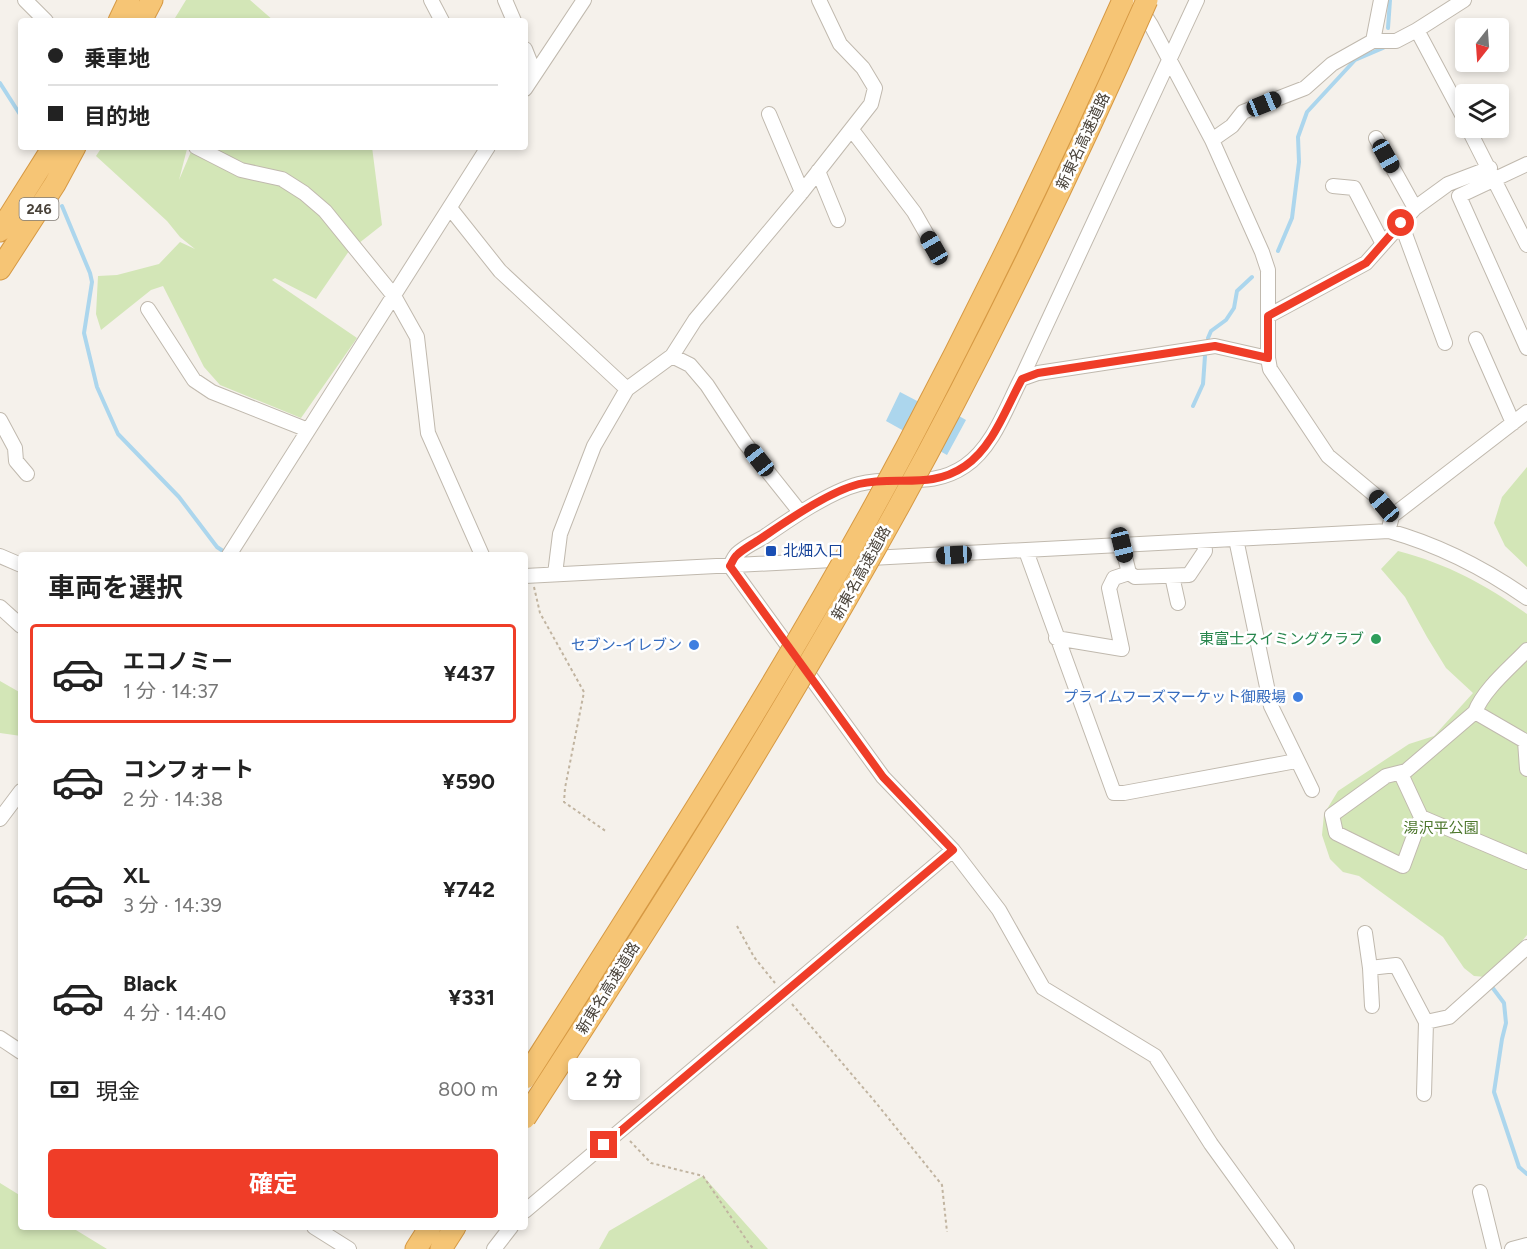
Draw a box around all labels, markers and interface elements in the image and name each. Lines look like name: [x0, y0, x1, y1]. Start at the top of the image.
north arrow: [1455, 18, 1509, 72]
map controls: [1455, 18, 1509, 138]
text: 乗車地: [84, 45, 150, 72]
button: layers: [1455, 84, 1509, 138]
car: [1244, 89, 1284, 119]
street label: 新東名高速道路: [1053, 90, 1113, 192]
text: 目的地: [84, 103, 150, 130]
car: [1369, 136, 1403, 176]
road number: 246: [20, 198, 58, 220]
route start: [1387, 209, 1414, 236]
car: [917, 228, 951, 268]
car: [741, 440, 777, 480]
car: [1366, 486, 1402, 526]
street label: 新東名高速道路: [828, 523, 894, 623]
car: [1109, 525, 1135, 565]
place label: 北畑入口: [783, 542, 843, 560]
marker: 北畑入口: [764, 544, 778, 558]
car: [936, 545, 972, 565]
text: 車両を選択: [48, 571, 183, 604]
place label: 東富士スイミングクラブ: [1199, 630, 1364, 648]
marker: 東富士スイミングクラブ: [1369, 632, 1383, 646]
place label: セブン-イレブン: [571, 636, 682, 654]
marker: セブン-イレブン: [687, 638, 701, 652]
icon: car: [51, 647, 105, 701]
text: エコノミー: [123, 648, 233, 675]
text: ¥437: [443, 660, 495, 687]
text: 1 分 · 14:37: [123, 679, 219, 703]
place label: プライムフーズマーケット御殿場: [1063, 688, 1286, 706]
marker: プライムフーズマーケット御殿場: [1291, 690, 1305, 704]
icon: car: [51, 755, 105, 809]
text: コンフォート: [123, 756, 254, 783]
text: ¥590: [442, 768, 495, 795]
text: 2 分 · 14:38: [123, 787, 223, 811]
park label: 湯沢平公園: [1403, 819, 1479, 837]
text: XL: [123, 862, 150, 889]
icon: car: [51, 863, 105, 917]
text: ¥742: [443, 876, 495, 903]
text: 3 分 · 14:39: [123, 893, 222, 917]
street label: 新東名高速道路: [573, 939, 643, 1037]
text: Black: [123, 970, 177, 997]
icon: car: [51, 971, 105, 1025]
text: ¥331: [448, 984, 495, 1011]
text: 4 分 · 14:40: [123, 1001, 226, 1025]
callout: 2 分: [568, 1058, 640, 1100]
text: 2 分: [586, 1067, 622, 1091]
icon: cash: [48, 1073, 81, 1106]
text: 800 m: [438, 1077, 498, 1101]
text: 現金: [96, 1078, 140, 1105]
route end: [590, 1131, 617, 1158]
button: 確定: [48, 1149, 498, 1218]

